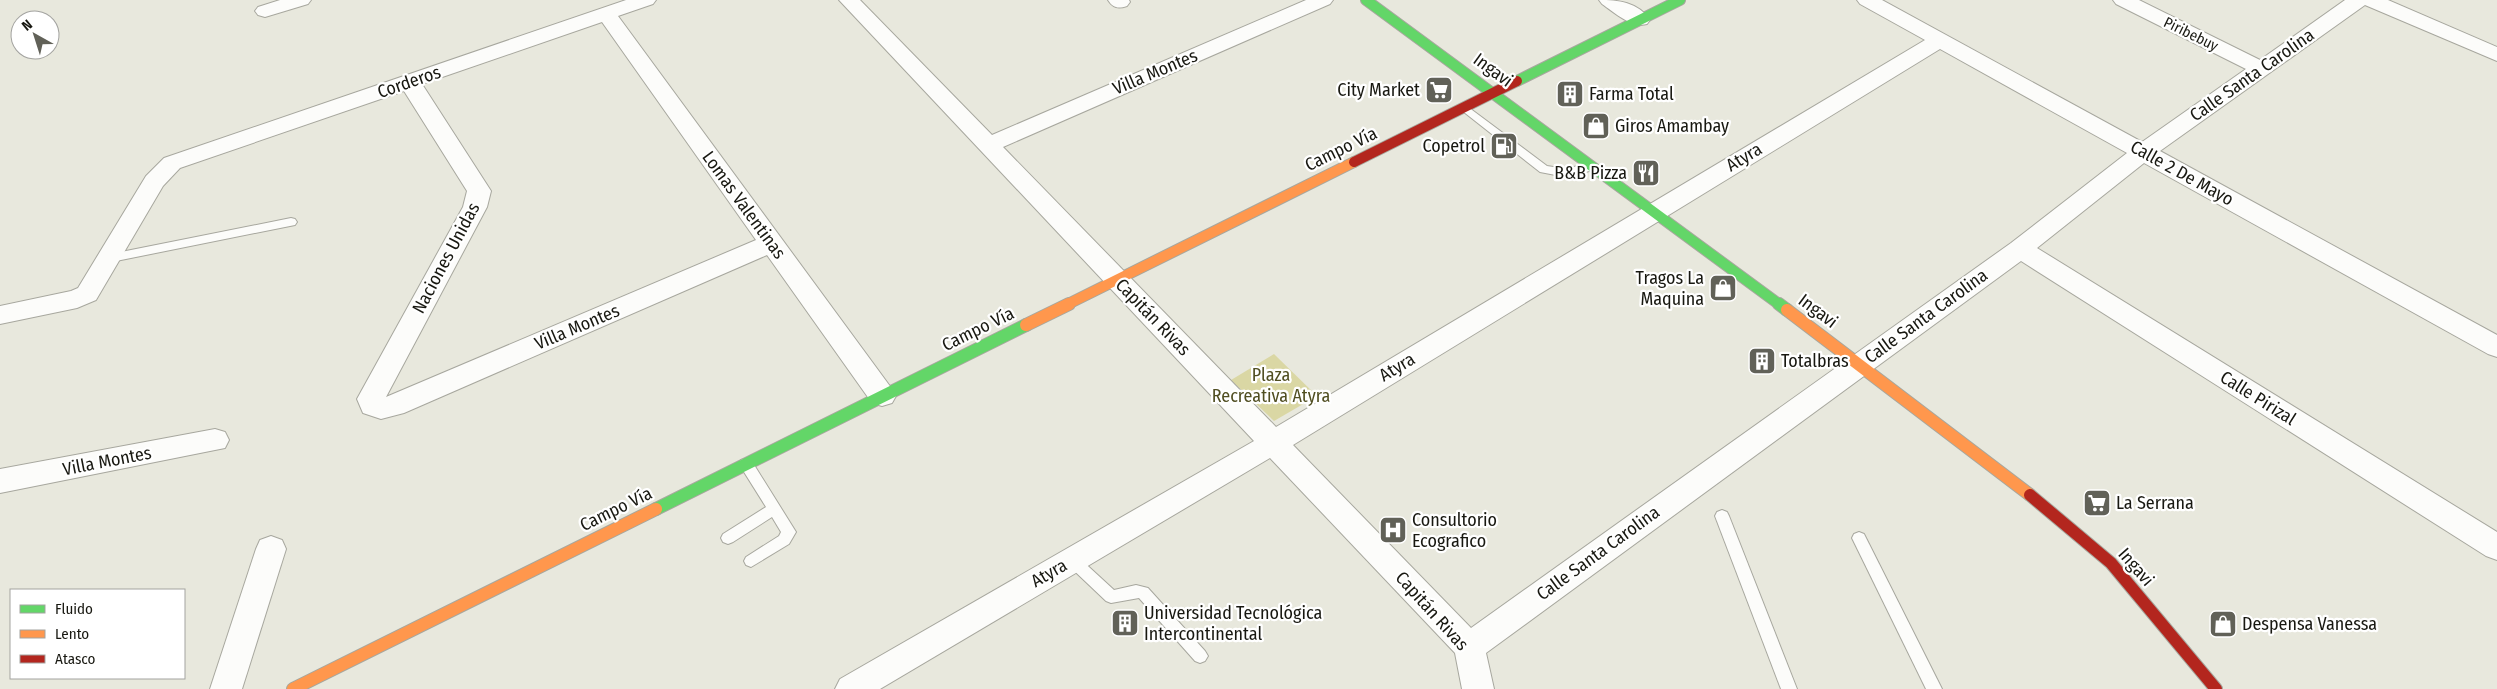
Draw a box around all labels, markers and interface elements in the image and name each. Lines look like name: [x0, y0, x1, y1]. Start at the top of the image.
north arrow: [10, 10, 60, 60]
street label: Piribebuy: [2161, 13, 2222, 55]
text: N: [19, 16, 36, 35]
street label: Calle Santa Carolina: [2186, 24, 2319, 126]
street label: Villa Montes: [1109, 44, 1201, 100]
street label: Ingavi: [1469, 48, 1517, 92]
street label: Corderos: [374, 61, 444, 103]
supermarket icon: City Market: [1424, 75, 1454, 105]
place label: City Market: [1337, 79, 1420, 101]
building icon: Farma Total: [1555, 79, 1585, 109]
place label: Farma Total: [1589, 83, 1674, 105]
shop icon: Giros Amambay: [1581, 111, 1611, 141]
place label: Giros Amambay: [1615, 115, 1729, 137]
street label: Campo Vía: [1301, 122, 1381, 176]
fuel station icon: Copetrol: [1489, 131, 1519, 161]
place label: Copetrol: [1422, 135, 1485, 157]
street label: Calle 2 De Mayo: [2127, 136, 2237, 210]
street label: Atyra: [1722, 138, 1766, 176]
street label: Lomas Valentinas: [698, 147, 791, 263]
restaurant icon: B&B Pizza: [1631, 158, 1661, 188]
place label: B&B Pizza: [1554, 162, 1627, 184]
street label: Naciones Unidas: [408, 199, 485, 317]
street label: Calle Santa Carolina: [1860, 264, 1992, 368]
place label: Tragos La Maquina: [1636, 267, 1704, 310]
shop icon: Tragos La Maquina: [1708, 273, 1738, 303]
street label: Capitán Rivas: [1111, 274, 1195, 360]
street label: Ingavi: [1794, 289, 1842, 333]
street label: Villa Montes: [531, 299, 623, 355]
street label: Campo Vía: [938, 302, 1018, 356]
building icon: Totalbras: [1747, 346, 1777, 376]
street label: Atyra: [1375, 348, 1419, 386]
place label: Totalbras: [1781, 350, 1849, 372]
park label: Plaza Recreativa Atyra: [1212, 364, 1330, 407]
street label: Calle Pirizal: [2216, 366, 2300, 430]
street label: Villa Montes: [61, 442, 154, 480]
street label: Campo Vía: [576, 482, 656, 536]
supermarket icon: La Serrana: [2082, 488, 2112, 518]
place label: La Serrana: [2116, 492, 2194, 514]
street label: Calle Santa Carolina: [1532, 501, 1664, 605]
place label: Consultorio Ecografico: [1412, 509, 1497, 552]
hospital icon: Consultorio Ecografico: [1378, 515, 1408, 545]
street label: Ingavi: [2113, 543, 2159, 591]
street label: Atyra: [1027, 554, 1071, 592]
street label: Capitán Rivas: [1391, 567, 1473, 655]
legend: [10, 589, 185, 679]
text: Fluido: [55, 600, 93, 618]
place label: Universidad Tecnológica Intercontinental: [1144, 602, 1323, 645]
building icon: Universidad Tecnológica Intercontinental: [1110, 608, 1140, 638]
shop icon: Despensa Vanessa: [2208, 609, 2238, 639]
place label: Despensa Vanessa: [2242, 613, 2377, 635]
text: Lento: [55, 625, 89, 643]
text: Atasco: [55, 650, 95, 668]

